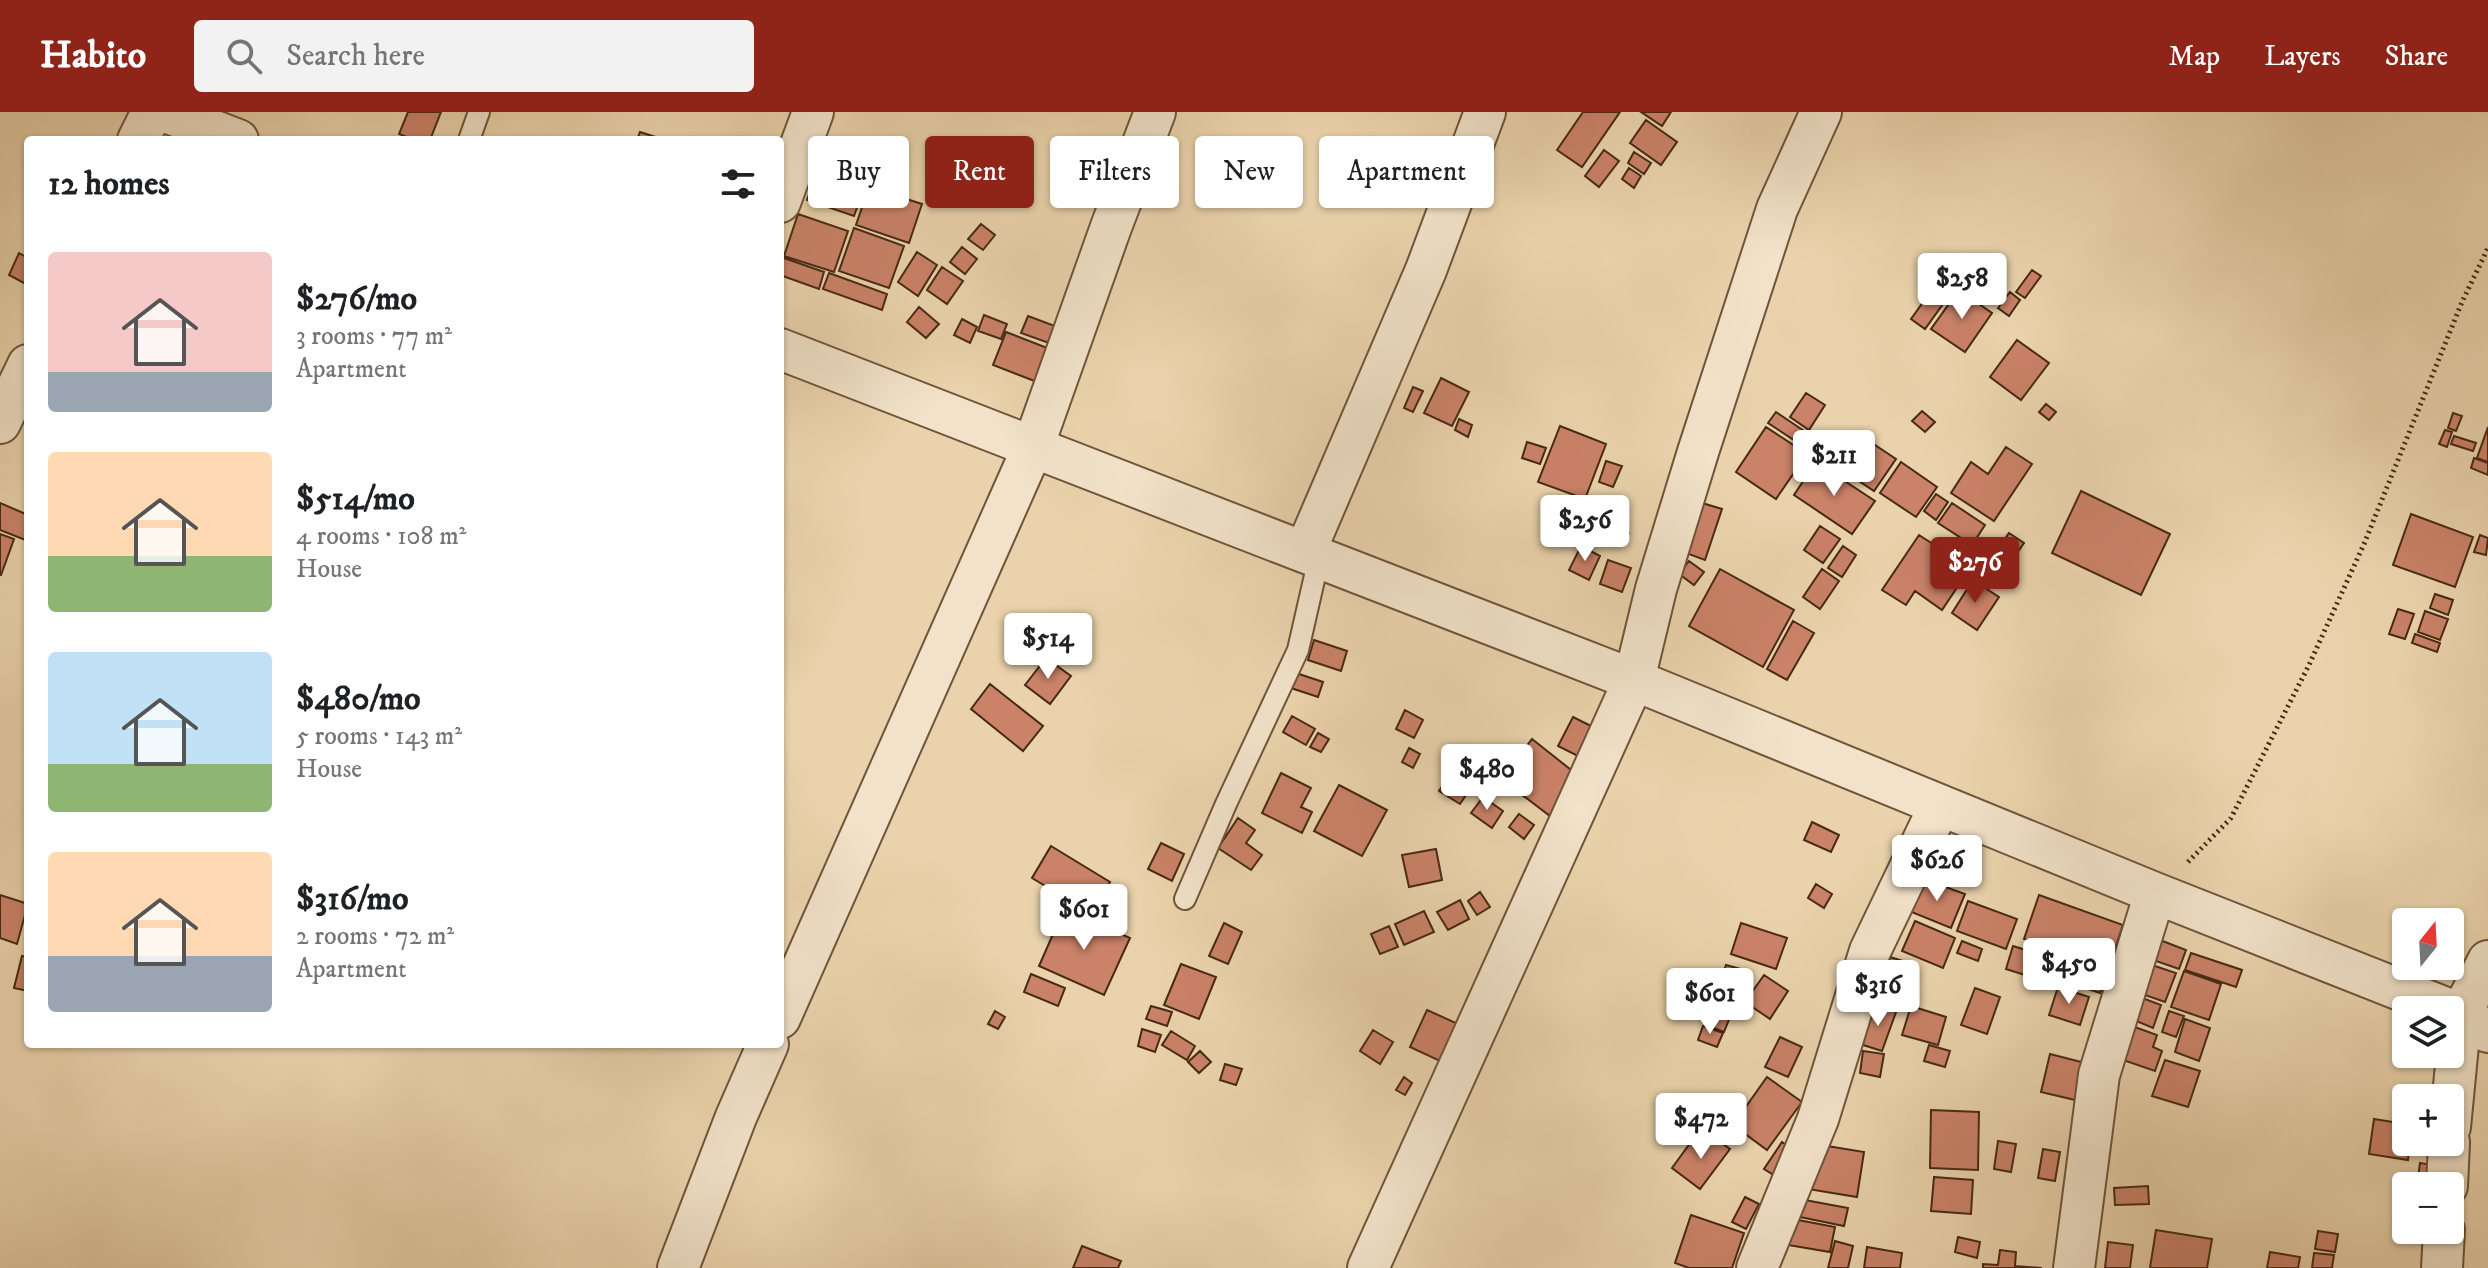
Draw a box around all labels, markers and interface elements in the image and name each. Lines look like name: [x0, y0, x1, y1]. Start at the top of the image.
search box: [194, 20, 754, 92]
text: Habito: [40, 32, 146, 80]
icon: search: [222, 34, 266, 78]
text: Search here: [286, 38, 425, 75]
text: Map: [2169, 39, 2220, 74]
text: Layers: [2264, 39, 2341, 74]
text: Share: [2385, 39, 2448, 74]
chip: Buy: [808, 136, 909, 208]
chip: Rent: [925, 136, 1034, 208]
chip: Filters: [1050, 136, 1179, 208]
chip: New: [1195, 136, 1303, 208]
chip: Apartment: [1319, 136, 1494, 208]
icon: filters: [716, 162, 760, 206]
text: 12 homes: [48, 163, 170, 205]
pin: $258: [1915, 253, 2009, 321]
text: $258: [1936, 262, 1988, 295]
text: $276/mo: [296, 278, 417, 320]
icon: home: [112, 284, 208, 380]
text: 3 rooms · 77 m²: [296, 320, 452, 353]
text: Apartment: [296, 353, 407, 386]
pin: $211: [1787, 430, 1881, 498]
text: $211: [1811, 439, 1857, 472]
text: $514/mo: [296, 478, 415, 520]
icon: home: [112, 484, 208, 580]
pin: $256: [1538, 495, 1632, 563]
text: $256: [1558, 504, 1612, 537]
text: 4 rooms · 108 m²: [296, 520, 466, 553]
pin: $276: [1928, 537, 2022, 605]
text: $276: [1948, 546, 2002, 579]
text: House: [296, 553, 362, 586]
pin: $514: [1001, 613, 1095, 681]
text: $514: [1022, 622, 1074, 655]
text: $480/mo: [296, 678, 421, 720]
icon: home: [112, 684, 208, 780]
text: 5 rooms · 143 m²: [296, 720, 462, 753]
pin: $480: [1440, 744, 1534, 812]
text: House: [296, 753, 362, 786]
text: $480: [1459, 753, 1515, 786]
pin: $626: [1890, 835, 1984, 903]
text: $626: [1910, 844, 1964, 877]
text: $316/mo: [296, 878, 409, 920]
icon: home: [112, 884, 208, 980]
pin: $601: [1037, 884, 1131, 952]
text: $601: [1058, 893, 1110, 926]
north arrow: [2392, 908, 2464, 980]
map controls: [2392, 908, 2464, 1244]
text: 2 rooms · 72 m²: [296, 920, 454, 953]
pin: $450: [2022, 938, 2116, 1006]
text: $450: [2041, 947, 2097, 980]
text: Apartment: [296, 953, 407, 986]
pin: $316: [1831, 960, 1925, 1028]
pin: $601: [1663, 968, 1757, 1036]
text: $316: [1855, 969, 1901, 1002]
text: $601: [1684, 977, 1736, 1010]
button: layers: [2392, 996, 2464, 1068]
button: +: [2392, 1084, 2464, 1156]
pin: $472: [1654, 1093, 1748, 1161]
text: $472: [1674, 1102, 1728, 1135]
button: −: [2392, 1172, 2464, 1244]

